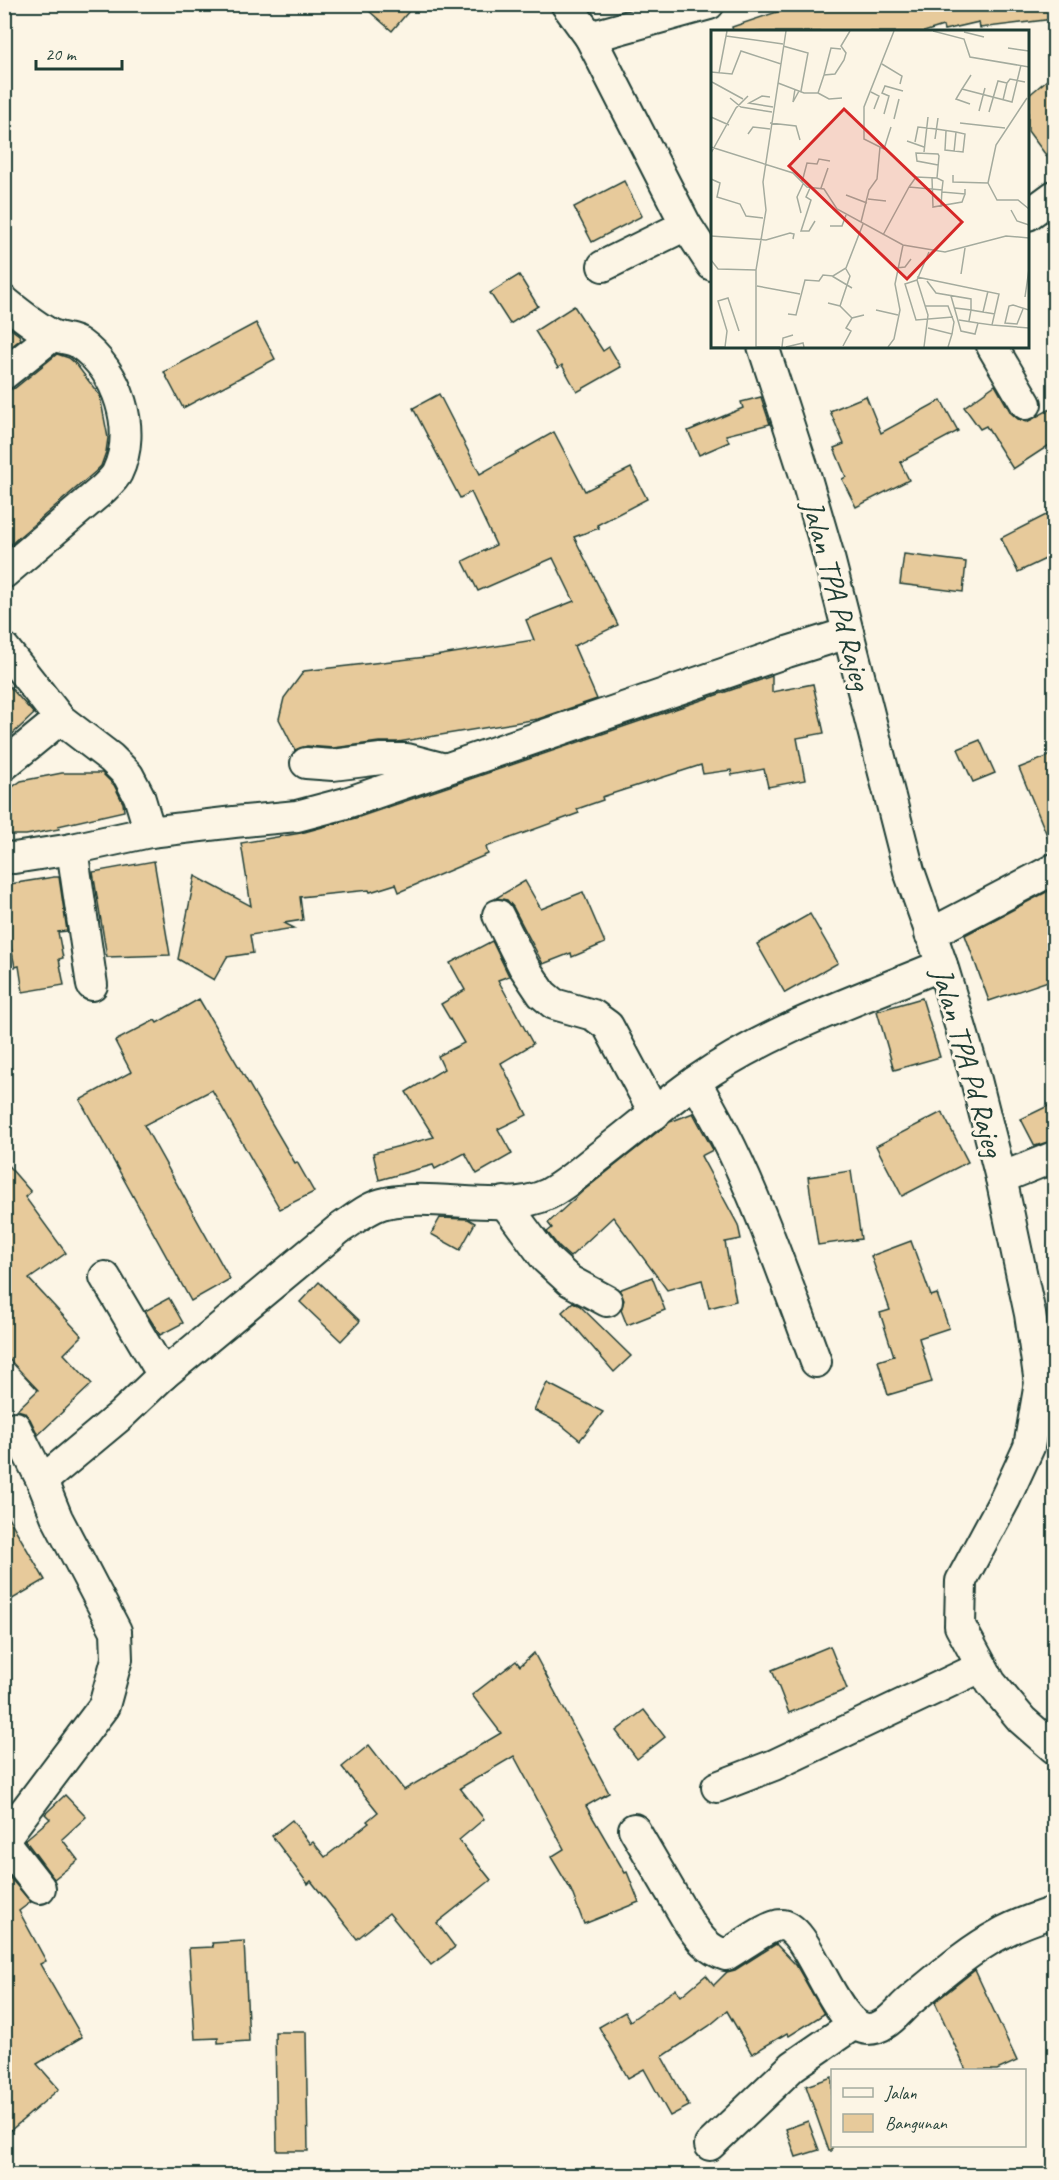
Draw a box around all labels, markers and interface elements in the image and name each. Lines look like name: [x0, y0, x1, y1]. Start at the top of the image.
inset map: [711, 30, 1029, 348]
scale bar: [36, 33, 122, 71]
text: 20 m: [45, 43, 78, 65]
street label: Jalan TPA Pd Rajeg: [793, 494, 881, 696]
street label: Jalan TPA Pd Rajeg: [922, 961, 1014, 1163]
legend: [831, 2069, 1026, 2147]
text: Jalan: [884, 2082, 917, 2104]
text: Bangunan: [885, 2112, 948, 2134]

